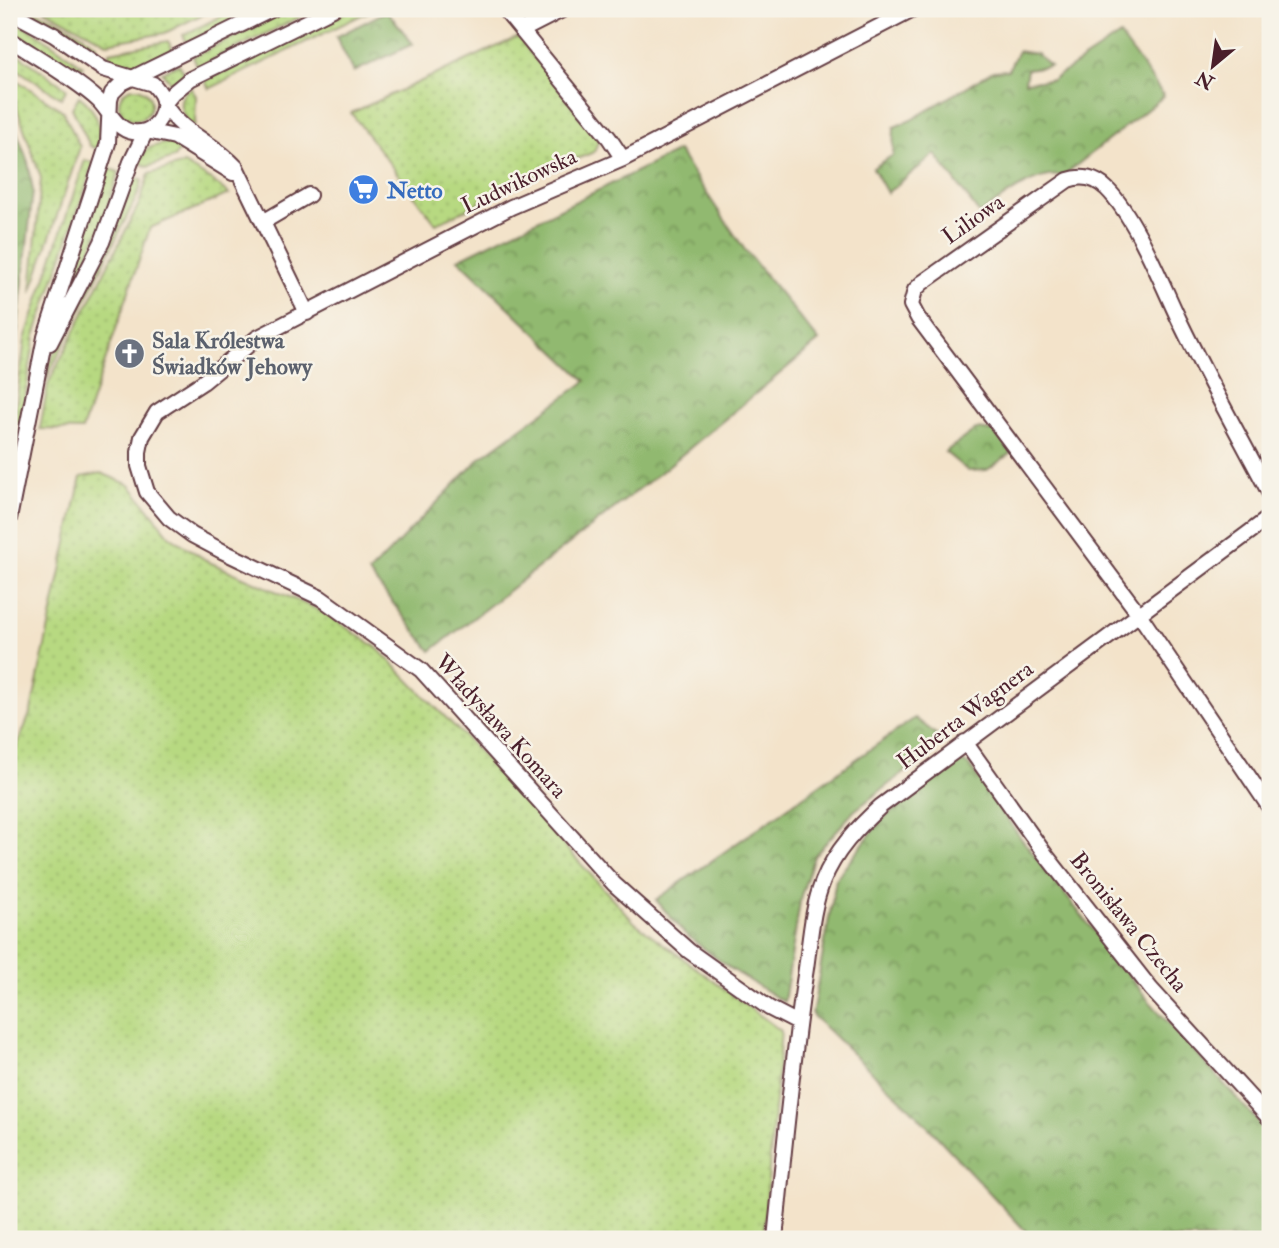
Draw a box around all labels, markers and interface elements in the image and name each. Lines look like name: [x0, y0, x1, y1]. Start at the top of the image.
north arrow: [1178, 32, 1248, 102]
text: N: [1191, 65, 1219, 95]
street label: Ludwikowska: [457, 141, 582, 220]
supermarket icon: Netto: [347, 173, 381, 207]
place label: Netto: [386, 176, 443, 205]
street label: Liliowa: [936, 187, 1010, 251]
place label: Sala Królestwa Świadków Jehowy: [152, 326, 313, 382]
church icon: Sala Królestwa Świadków Jehowy: [112, 336, 146, 370]
street label: Władysława Komara: [428, 647, 574, 805]
street label: Huberta Wagnera: [891, 654, 1039, 776]
street label: Bronisława Czecha: [1064, 846, 1195, 998]

